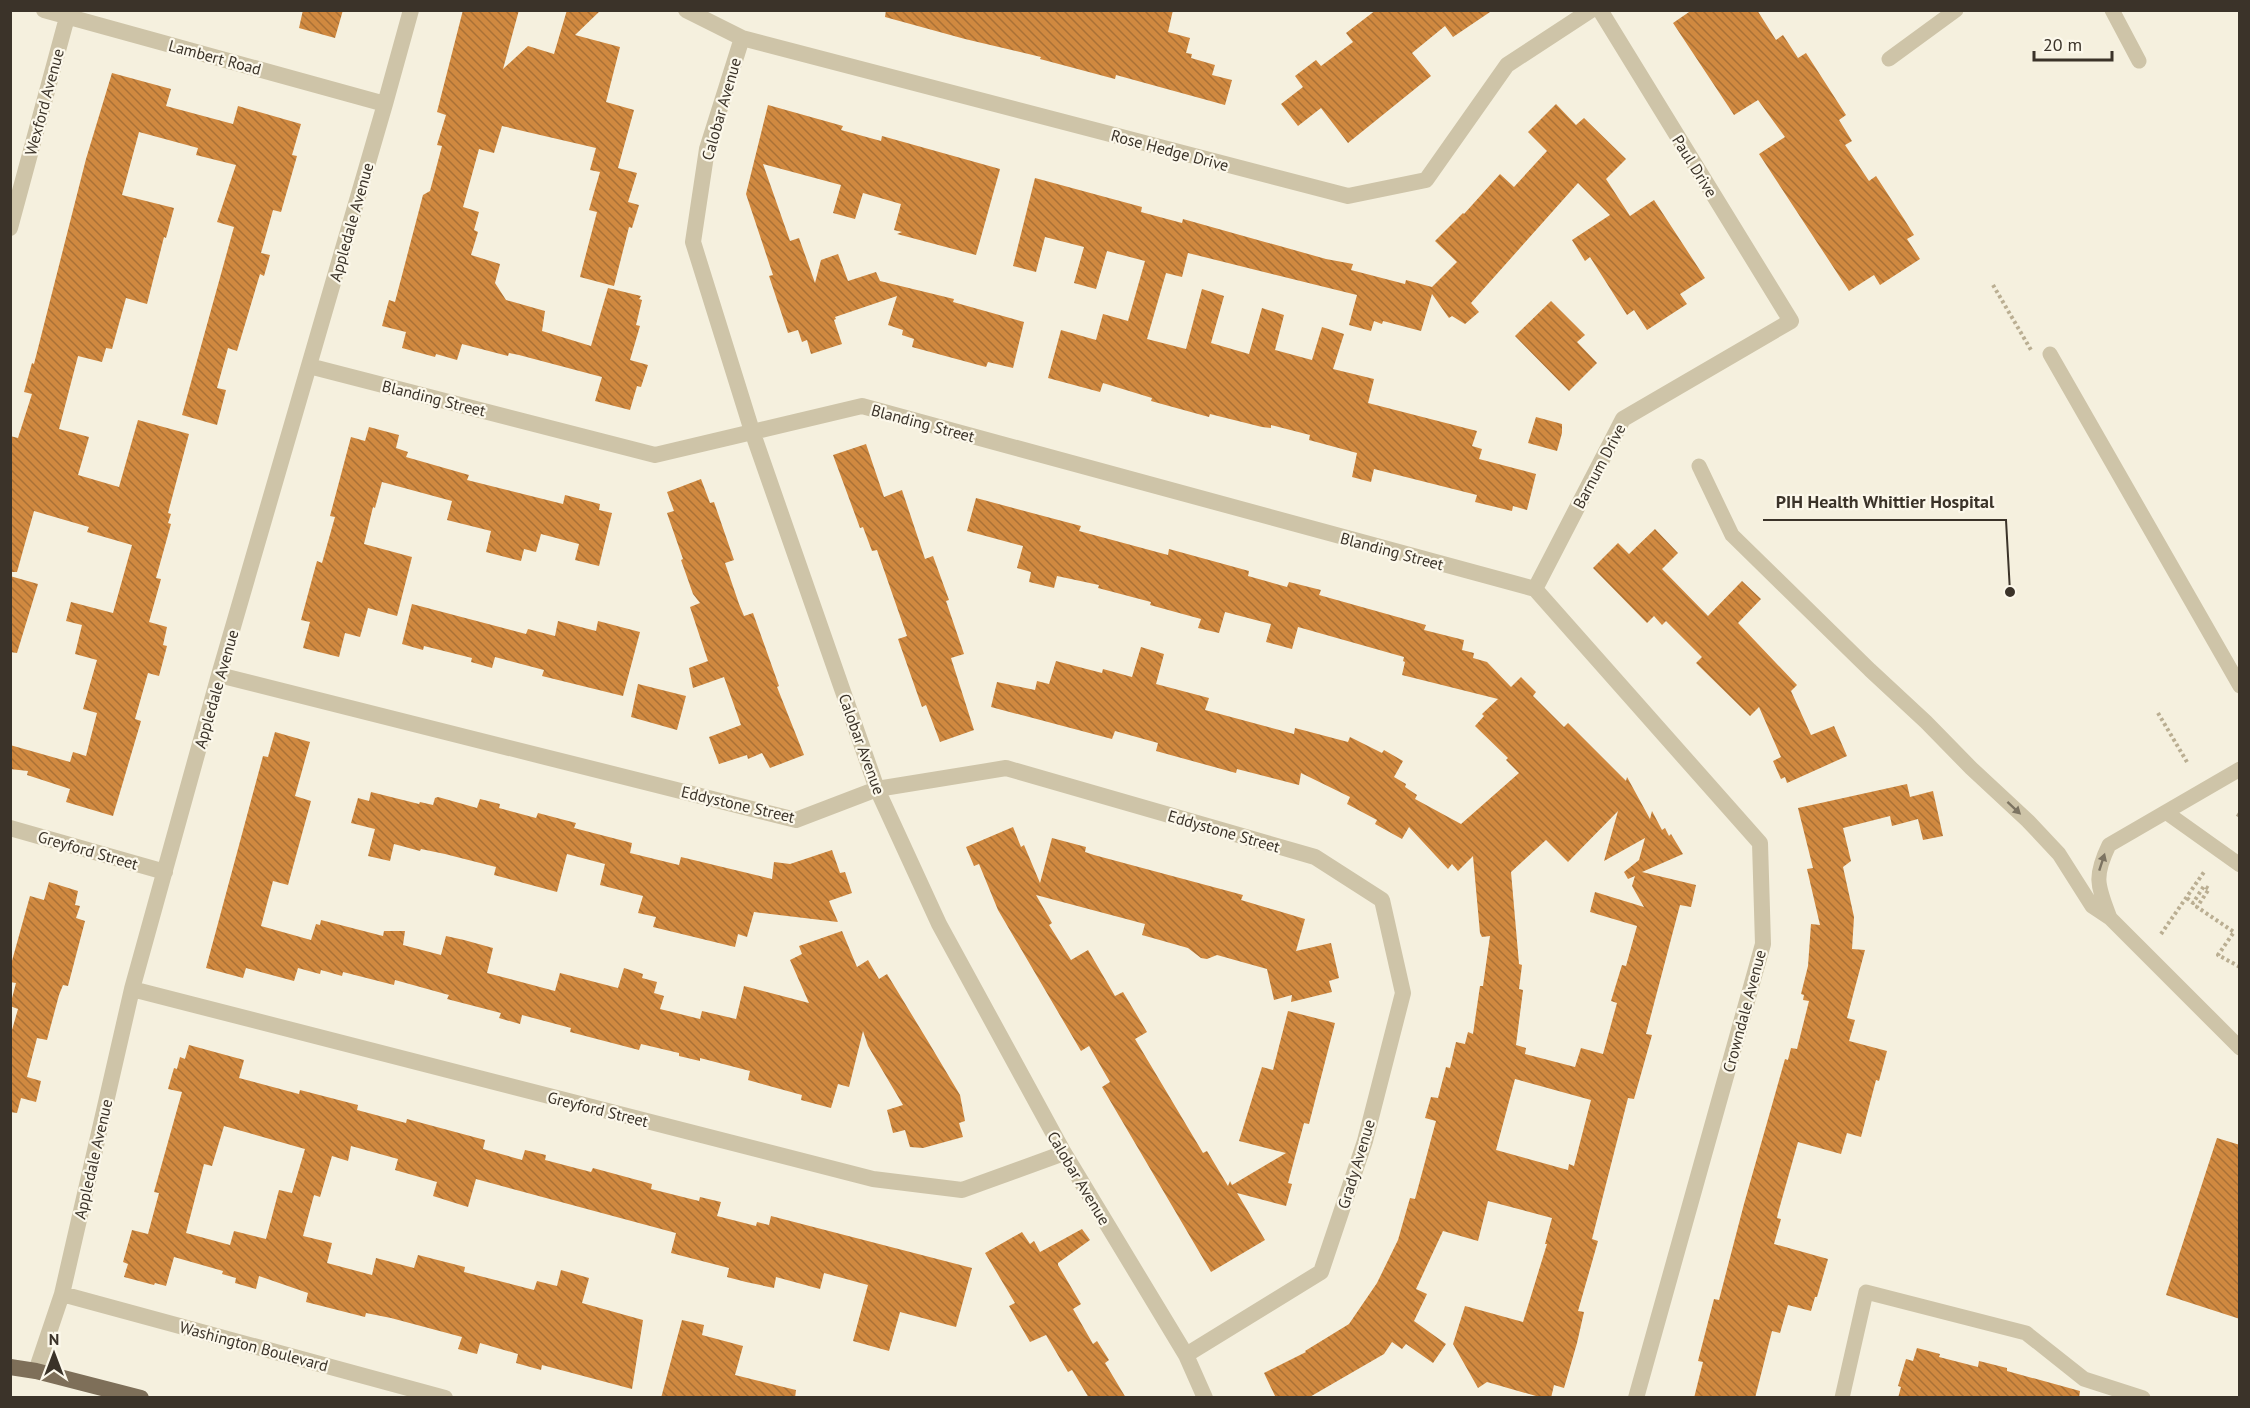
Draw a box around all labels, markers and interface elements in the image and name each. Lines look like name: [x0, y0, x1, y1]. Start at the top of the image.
scale bar: [2034, 24, 2112, 62]
text: 20 m: [2043, 33, 2082, 56]
street label: Lambert Road: [166, 35, 264, 79]
street label: Wexford Avenue: [20, 46, 68, 158]
street label: Calobar Avenue: [697, 55, 745, 163]
street label: Rose Hedge Drive: [1109, 125, 1231, 175]
street label: Paul Drive: [1668, 131, 1722, 201]
street label: Appledale Avenue: [324, 160, 378, 284]
street label: Blanding Street: [380, 375, 488, 421]
street label: Blanding Street: [869, 400, 977, 447]
street label: Barnum Drive: [1568, 420, 1630, 512]
callout: PIH Health Whittier Hospital: [1763, 484, 2006, 520]
text: PIH Health Whittier Hospital: [1776, 490, 1995, 513]
street label: Blanding Street: [1338, 528, 1446, 575]
street label: Appledale Avenue: [189, 627, 243, 751]
street label: Calobar Avenue: [835, 691, 889, 797]
street label: Eddystone Street: [679, 781, 797, 827]
one-way arrow: [2006, 801, 2021, 815]
street label: Eddystone Street: [1166, 805, 1283, 857]
street label: Greyford Street: [36, 826, 141, 874]
one-way arrow: [2098, 853, 2108, 871]
street label: Crowndale Avenue: [1718, 947, 1770, 1075]
street label: Greyford Street: [546, 1087, 651, 1131]
street label: Appledale Avenue: [69, 1097, 117, 1221]
street label: Grady Avenue: [1333, 1117, 1379, 1211]
street label: Calobar Avenue: [1043, 1128, 1115, 1228]
street label: Washington Boulevard: [177, 1317, 331, 1375]
north arrow: [24, 1324, 84, 1384]
text: N: [49, 1329, 59, 1349]

